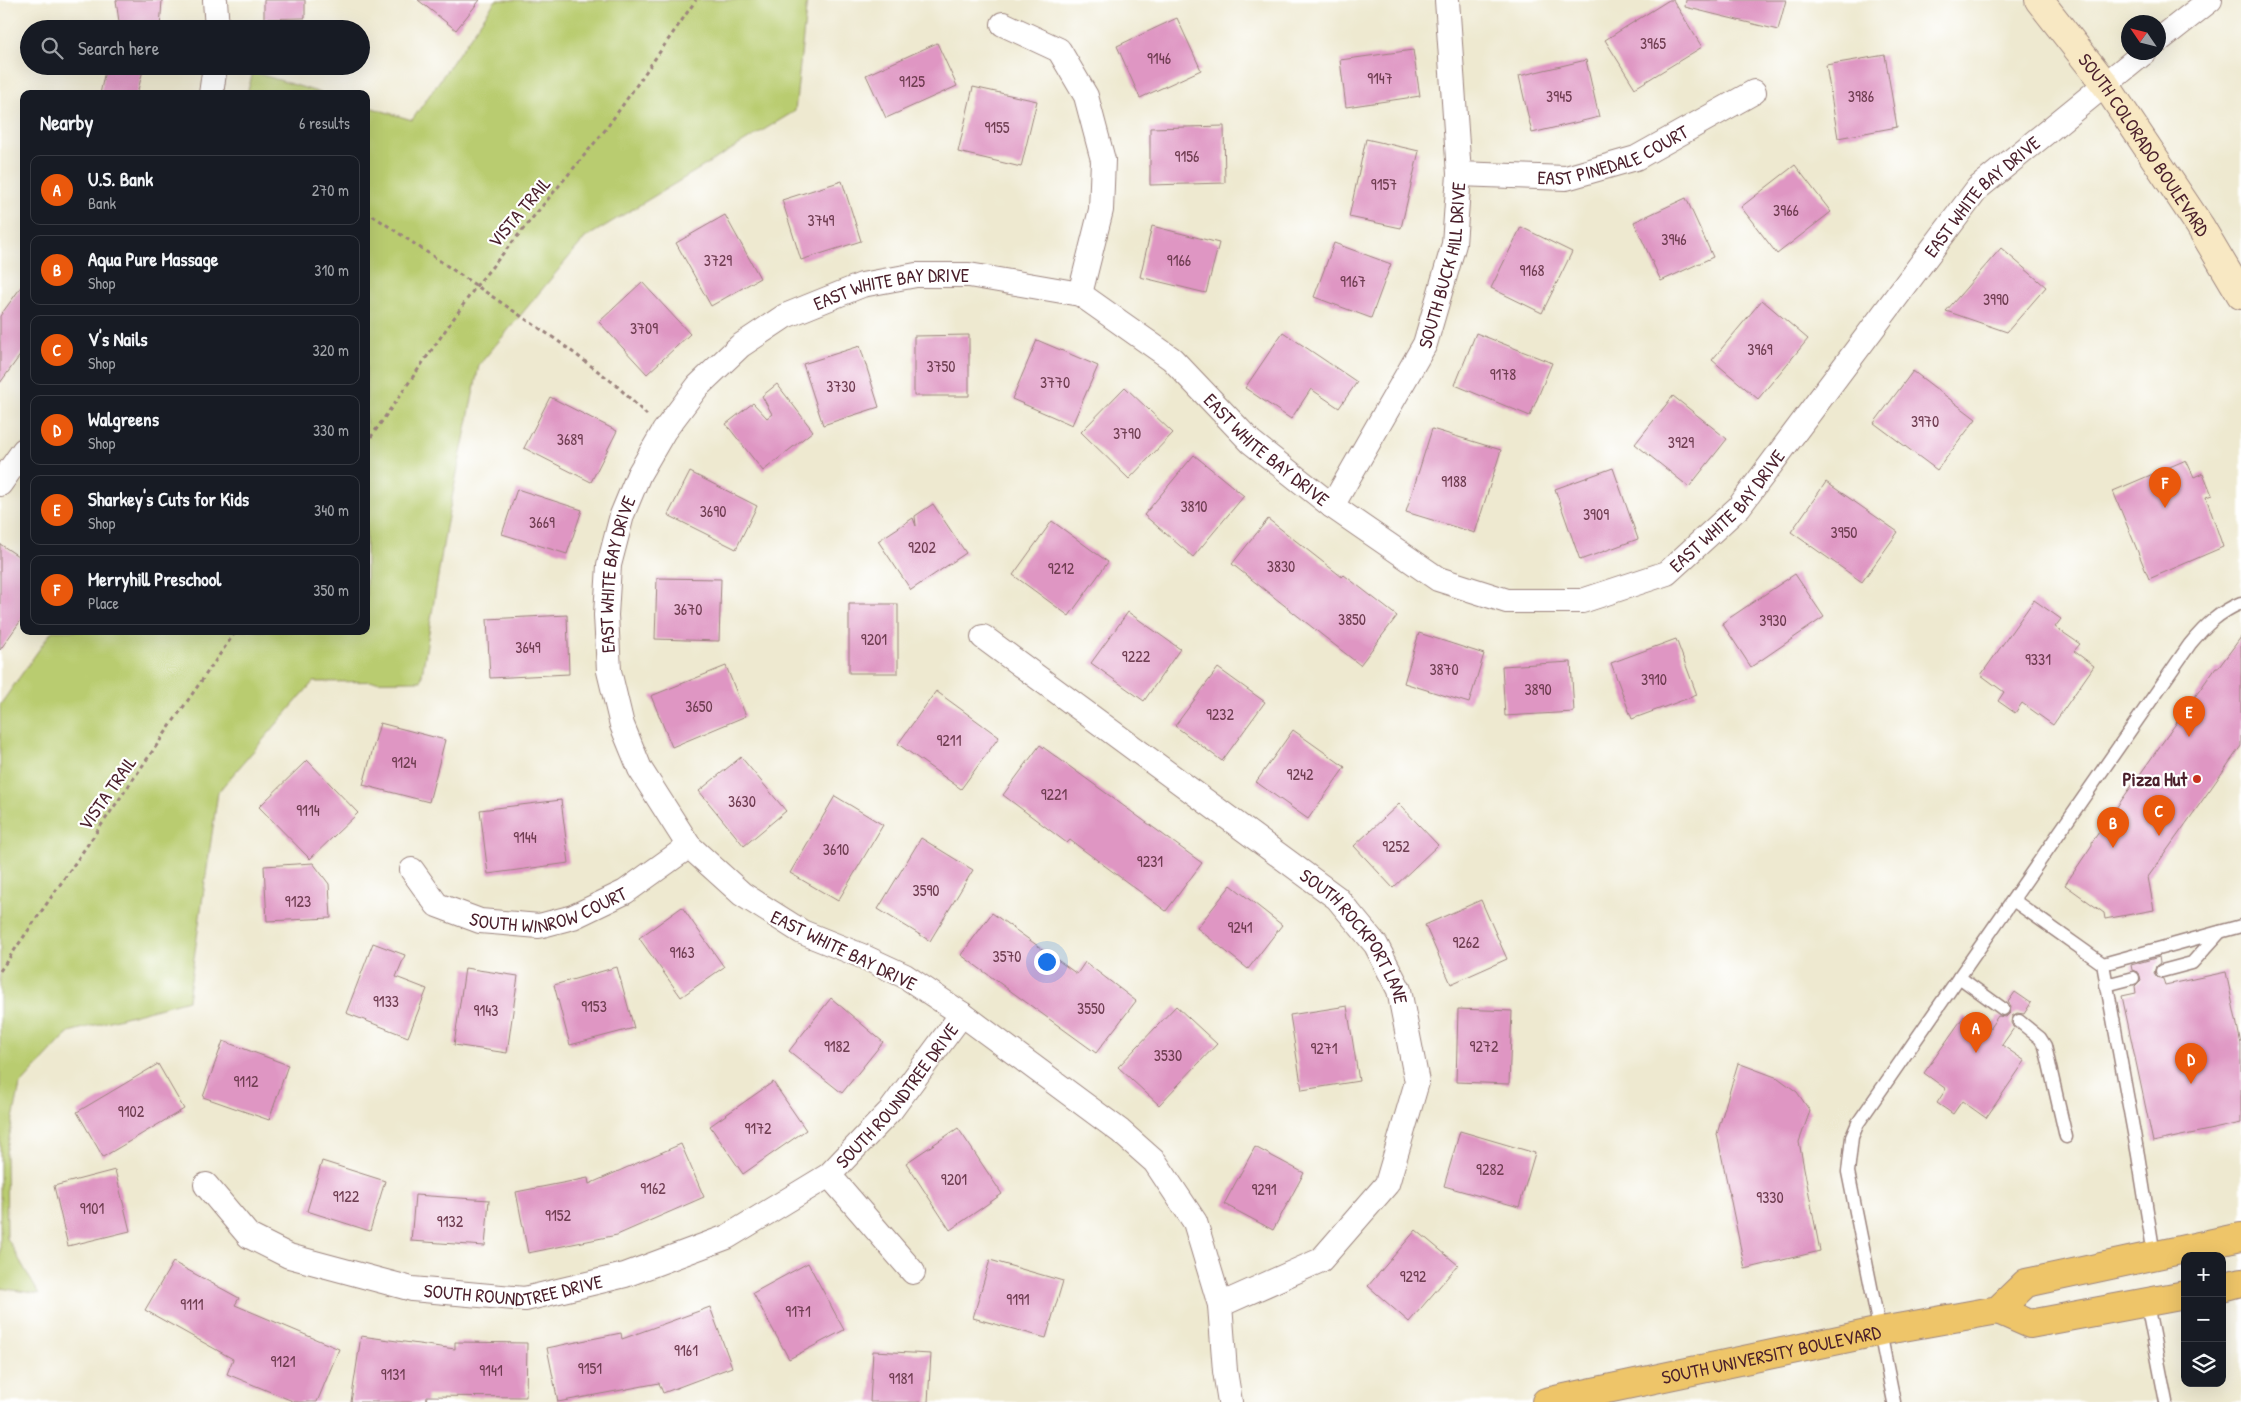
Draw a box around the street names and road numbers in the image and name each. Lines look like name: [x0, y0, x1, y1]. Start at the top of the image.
street label: SOUTH COLORADO BOULEVARD: [2073, 48, 2216, 241]
street label: EAST PINEDALE COURT: [1537, 118, 1694, 191]
street label: EAST WHITE BAY DRIVE: [1918, 129, 2046, 262]
street label: VISTA TRAIL: [482, 171, 556, 253]
street label: SOUTH BUCK HILL DRIVE: [1411, 181, 1471, 351]
street label: EAST WHITE BAY DRIVE: [810, 262, 970, 316]
street label: EAST WHITE BAY DRIVE: [1198, 387, 1335, 512]
street label: EAST WHITE BAY DRIVE: [1663, 444, 1791, 578]
street label: EAST WHITE BAY DRIVE: [593, 491, 642, 654]
street label: VISTA TRAIL: [72, 751, 142, 835]
street label: SOUTH ROCKPORT LANE: [1295, 862, 1414, 1006]
street label: SOUTH WINROW COURT: [466, 880, 632, 939]
street label: EAST WHITE BAY DRIVE: [767, 903, 922, 997]
street label: SOUTH ROUNDTREE DRIVE: [830, 1017, 964, 1174]
street label: SOUTH ROUNDTREE DRIVE: [423, 1268, 606, 1312]
street label: SOUTH UNIVERSITY BOULEVARD: [1659, 1318, 1883, 1390]

